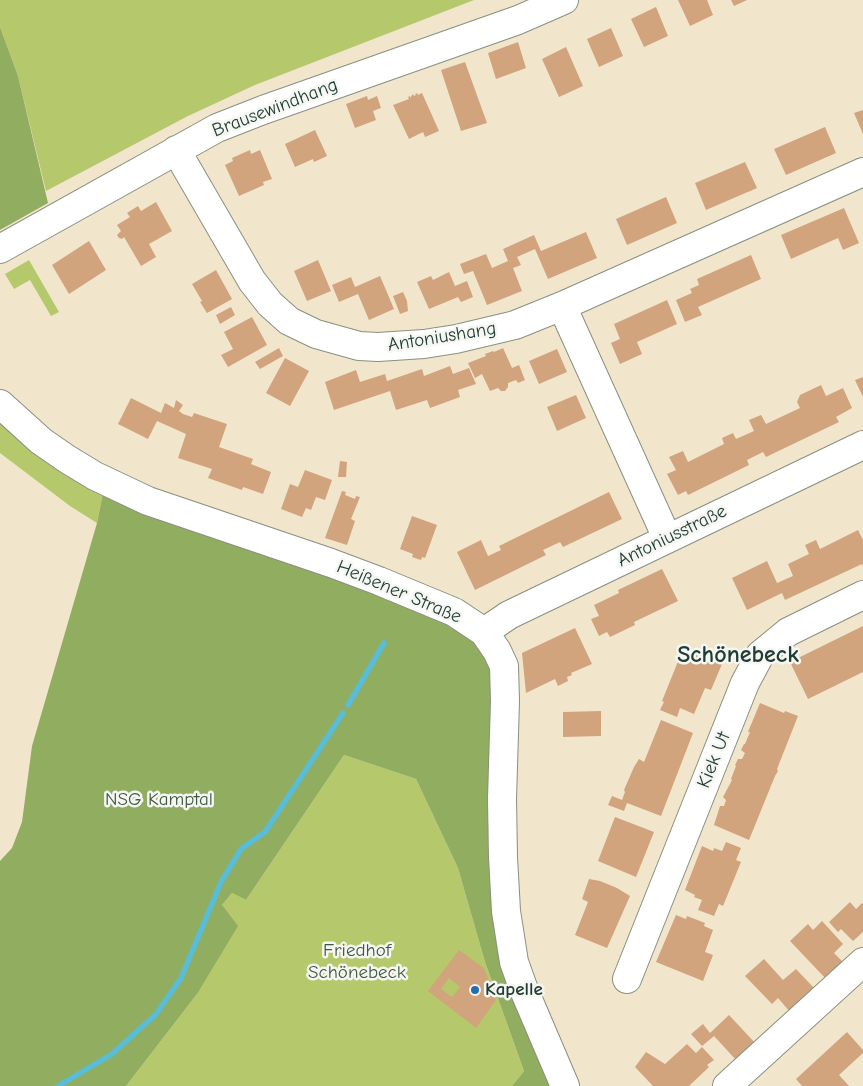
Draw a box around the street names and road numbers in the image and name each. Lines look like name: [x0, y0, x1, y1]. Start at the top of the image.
street label: Brausewindhang: [209, 74, 341, 142]
street label: Antoniushang: [386, 317, 498, 357]
street label: Antoniusstraße: [614, 500, 730, 572]
street label: Heißener Straße: [333, 555, 465, 629]
street label: Kiek Ut: [692, 729, 736, 791]

